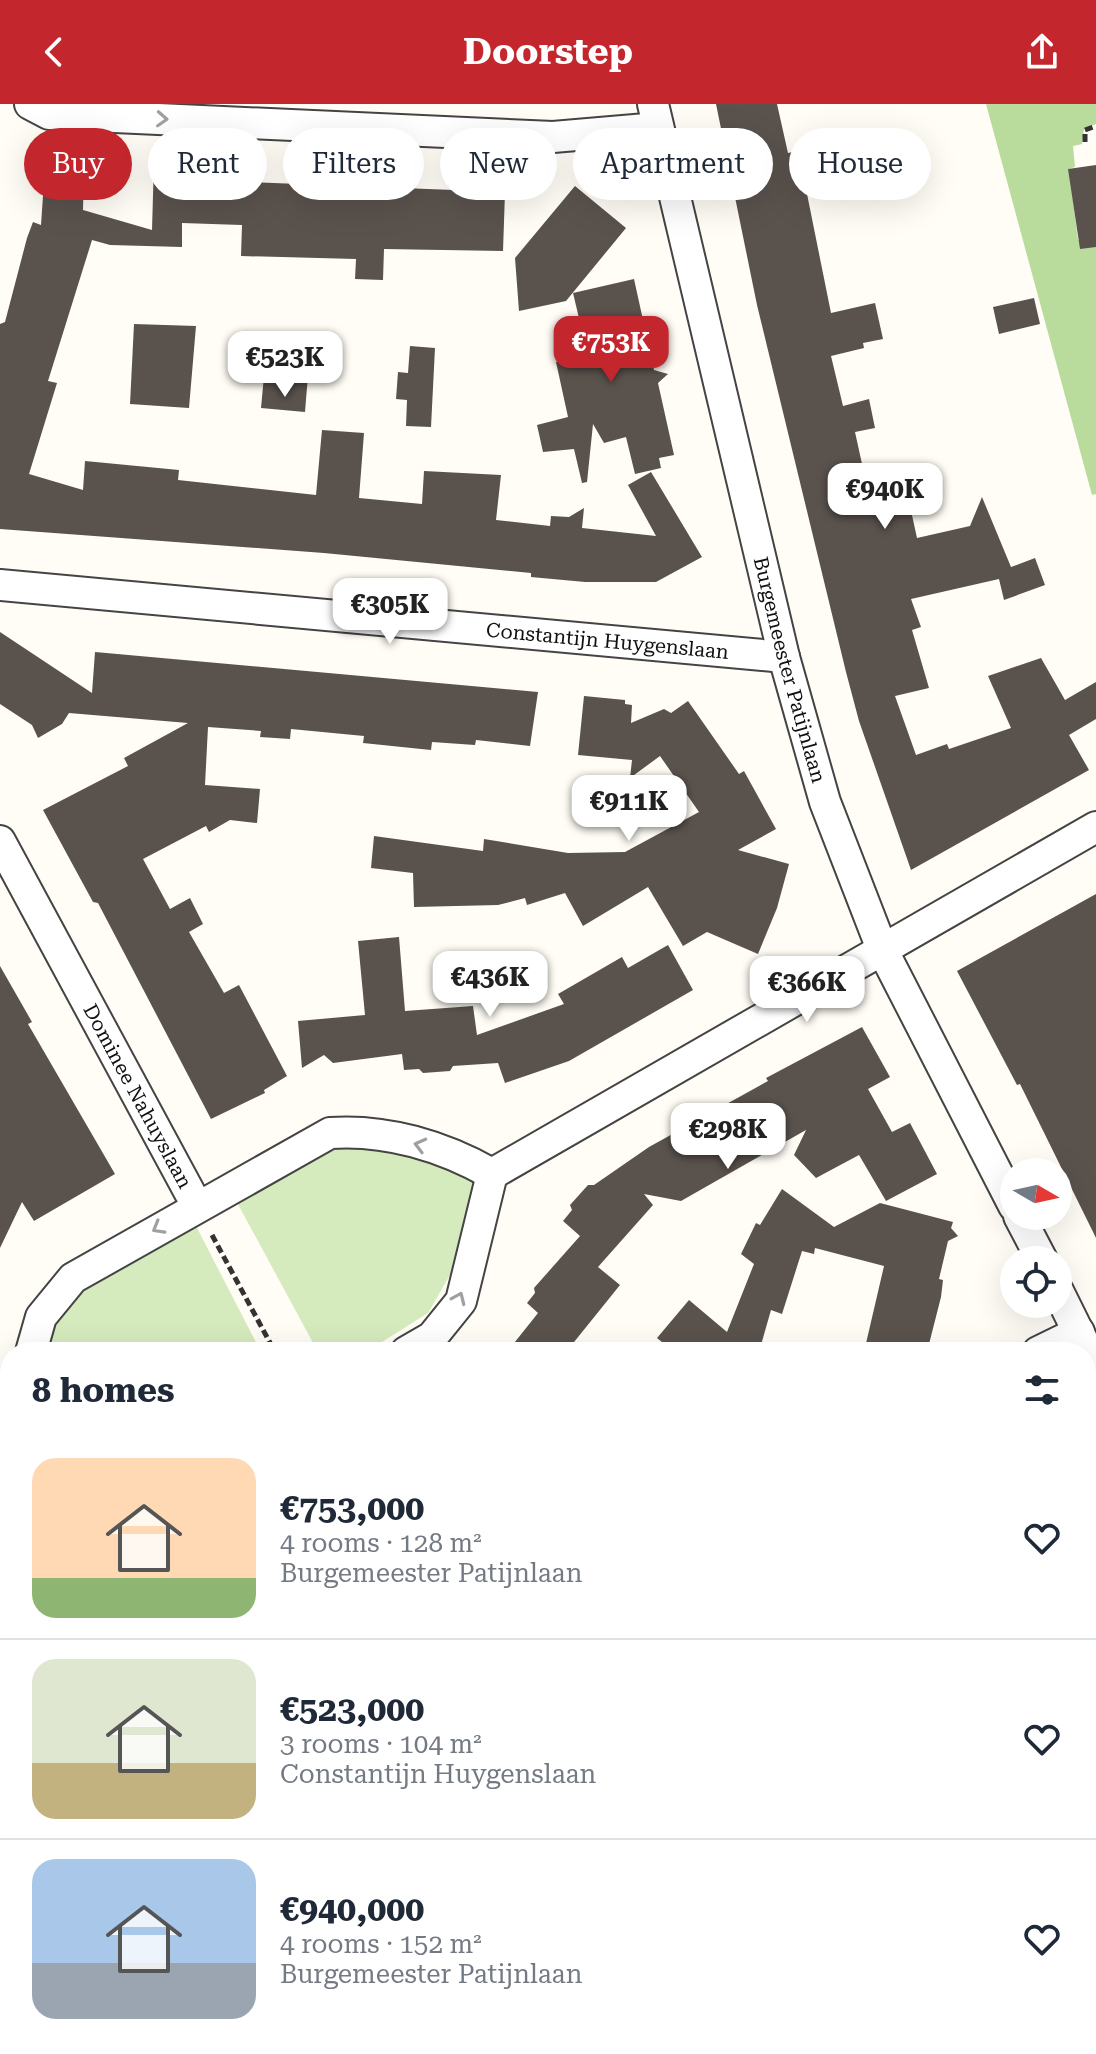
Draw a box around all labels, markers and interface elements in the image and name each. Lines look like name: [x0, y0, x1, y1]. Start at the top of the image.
icon: back: [32, 30, 76, 74]
icon: share: [1020, 30, 1064, 74]
text: Doorstep: [463, 31, 633, 73]
one-way arrow: [156, 110, 169, 127]
chip: Buy: [24, 128, 132, 200]
chip: Rent: [148, 128, 267, 200]
chip: Filters: [283, 128, 424, 200]
chip: New: [440, 128, 557, 200]
chip: Apartment: [573, 128, 773, 200]
chip: House: [789, 128, 931, 200]
pin: €753K: [555, 316, 667, 384]
text: €753K: [572, 327, 650, 357]
pin: €523K: [229, 331, 341, 399]
text: €523K: [246, 342, 324, 372]
pin: €940K: [829, 463, 941, 531]
text: €940K: [846, 474, 924, 504]
street label: Burgemeester Patijnlaan: [749, 554, 831, 786]
pin: €305K: [334, 578, 446, 646]
text: €305K: [351, 589, 429, 619]
street label: Constantijn Huygenslaan: [485, 618, 730, 664]
pin: €911K: [573, 775, 685, 843]
text: €911K: [590, 786, 668, 816]
pin: €436K: [434, 951, 546, 1019]
pin: €366K: [751, 956, 863, 1024]
text: €436K: [451, 962, 529, 992]
text: €366K: [768, 967, 846, 997]
street label: Dominee Nahuyslaan: [78, 1000, 197, 1193]
pin: €298K: [672, 1103, 784, 1171]
text: €298K: [689, 1114, 767, 1144]
one-way arrow: [414, 1137, 427, 1154]
north arrow: [1000, 1158, 1072, 1230]
map controls: [1000, 1158, 1072, 1318]
one-way arrow: [153, 1218, 167, 1234]
button: locate: [1000, 1246, 1072, 1318]
one-way arrow: [449, 1292, 465, 1306]
icon: filters: [1020, 1368, 1064, 1412]
text: 8 homes: [32, 1370, 175, 1410]
text: €753,000: [280, 1488, 424, 1528]
icon: home: [96, 1490, 192, 1586]
icon: heart: [1020, 1516, 1064, 1560]
text: 4 rooms · 128 m²: [280, 1528, 482, 1558]
text: Burgemeester Patijnlaan: [280, 1558, 582, 1588]
text: €523,000: [280, 1689, 424, 1729]
icon: home: [96, 1691, 192, 1787]
icon: heart: [1020, 1717, 1064, 1761]
text: 3 rooms · 104 m²: [280, 1729, 482, 1759]
text: Constantijn Huygenslaan: [280, 1759, 596, 1789]
text: €940,000: [280, 1889, 424, 1929]
icon: home: [96, 1891, 192, 1987]
icon: heart: [1020, 1917, 1064, 1961]
text: 4 rooms · 152 m²: [280, 1929, 482, 1959]
text: Burgemeester Patijnlaan: [280, 1959, 582, 1989]

